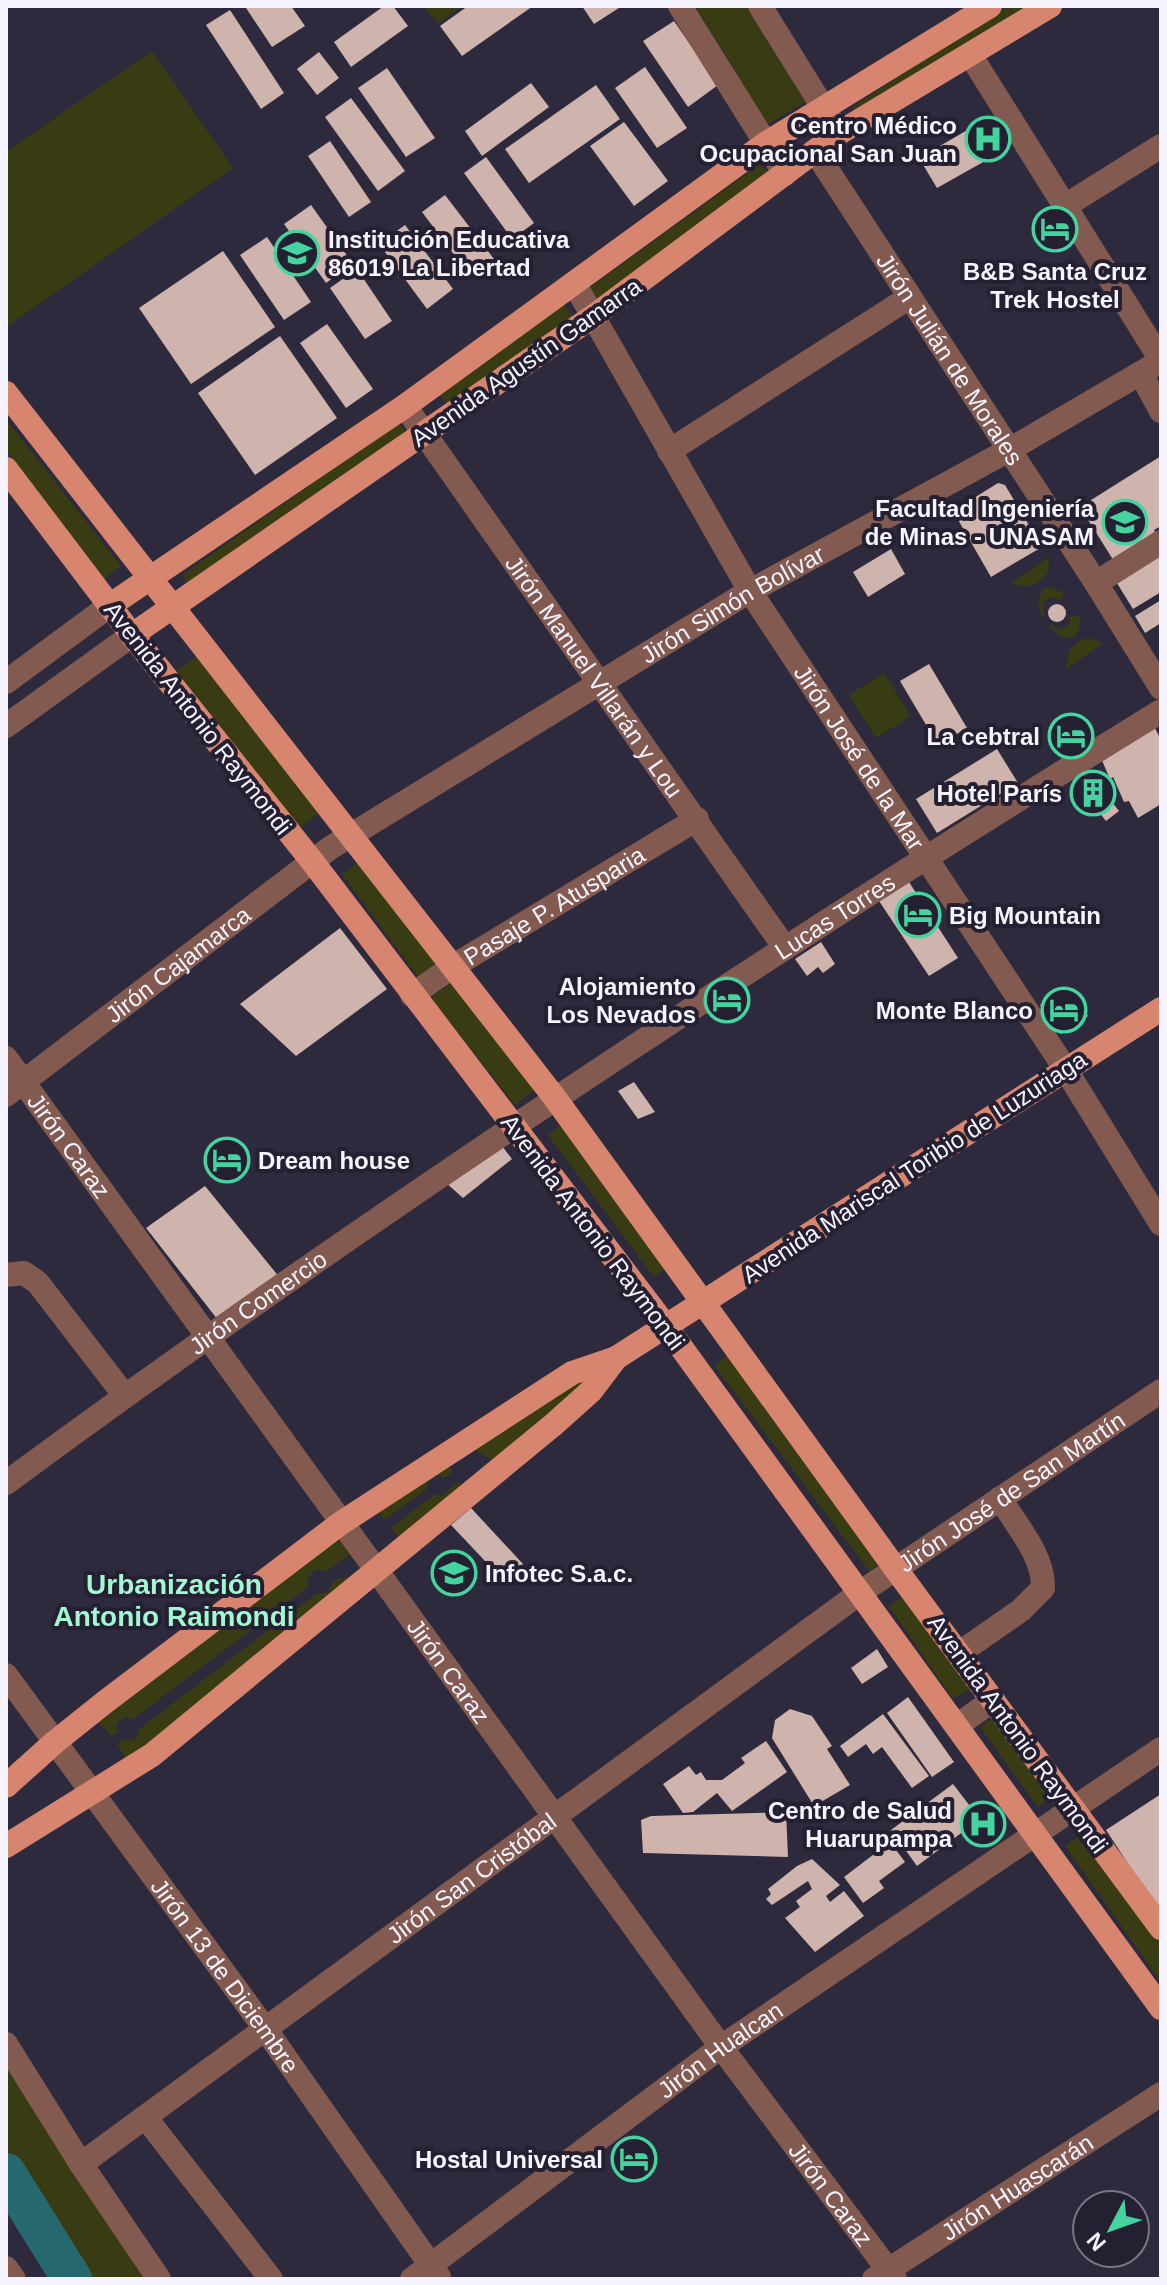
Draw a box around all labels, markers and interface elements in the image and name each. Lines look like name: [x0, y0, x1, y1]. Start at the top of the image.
place label: Centro Médico Ocupacional San Juan: [700, 112, 957, 167]
hospital icon: Centro Médico Ocupacional San Juan: [964, 115, 1012, 163]
hotel icon: B&B Santa Cruz Trek Hostel: [1031, 205, 1079, 253]
place label: Institución Educativa 86019 La Libertad: [328, 226, 570, 281]
school or university icon: Institución Educativa 86019 La Libertad: [273, 229, 321, 277]
street label: Jirón Julián de Morales: [872, 248, 1029, 470]
place label: B&B Santa Cruz Trek Hostel: [963, 258, 1147, 313]
street label: Avenida Agustín Gamarra: [406, 272, 647, 452]
place label: Facultad Ingeniería de Minas - UNASAM: [865, 495, 1095, 550]
school or university icon: Facultad Ingeniería de Minas - UNASAM: [1101, 498, 1149, 546]
street label: Jirón Simón Bolívar: [636, 540, 829, 668]
street label: Jirón Manuel Villarán y Lou: [500, 550, 689, 802]
street label: Avenida Antonio Raymondi: [99, 596, 297, 840]
street label: Jirón José de la Mar: [789, 660, 931, 855]
hotel icon: La cebtral: [1047, 712, 1095, 760]
place label: La cebtral: [927, 723, 1040, 750]
building icon: Hotel París: [1069, 769, 1117, 817]
place label: Hotel París: [937, 780, 1062, 807]
street label: Pasaje P. Atusparia: [459, 840, 650, 970]
street label: Lucas Torres: [770, 868, 899, 965]
hotel icon: Big Mountain: [894, 891, 942, 939]
street label: Jirón Cajamarca: [100, 900, 256, 1028]
place label: Big Mountain: [949, 902, 1101, 929]
place label: Alojamiento Los Nevados: [547, 973, 696, 1028]
hotel icon: Alojamiento Los Nevados: [703, 976, 751, 1024]
hotel icon: Monte Blanco: [1040, 986, 1088, 1034]
place label: Monte Blanco: [876, 997, 1033, 1024]
street label: Avenida Mariscal Toribio de Luzuriaga: [737, 1045, 1092, 1289]
street label: Jirón Caraz: [22, 1088, 116, 1203]
street label: Avenida Antonio Raymondi: [496, 1109, 690, 1355]
hotel icon: Dream house: [203, 1136, 251, 1184]
place label: Dream house: [258, 1147, 410, 1174]
street label: Jirón Comercio: [184, 1245, 332, 1360]
street label: Jirón José de San Martín: [893, 1406, 1130, 1577]
school or university icon: Infotec S.a.c.: [430, 1549, 478, 1597]
place label: Infotec S.a.c.: [485, 1560, 633, 1587]
district label: Urbanización Antonio Raimondi: [53, 1569, 295, 1632]
street label: Avenida Antonio Raymondi: [923, 1610, 1113, 1858]
street label: Jirón Caraz: [402, 1613, 496, 1728]
place label: Centro de Salud Huarupampa: [768, 1797, 953, 1852]
hospital icon: Centro de Salud Huarupampa: [959, 1800, 1007, 1848]
street label: Jirón San Cristóbal: [381, 1807, 561, 1949]
street label: Jirón 13 de Diciembre: [146, 1873, 305, 2078]
street label: Jirón Hualcan: [652, 1996, 787, 2103]
street label: Jirón Huascarán: [936, 2128, 1098, 2246]
hotel icon: Hostal Universal: [610, 2135, 658, 2183]
street label: Jirón Caraz: [784, 2137, 879, 2251]
place label: Hostal Universal: [415, 2146, 603, 2173]
north arrow: [1071, 2189, 1151, 2269]
text: N: [1082, 2228, 1111, 2256]

